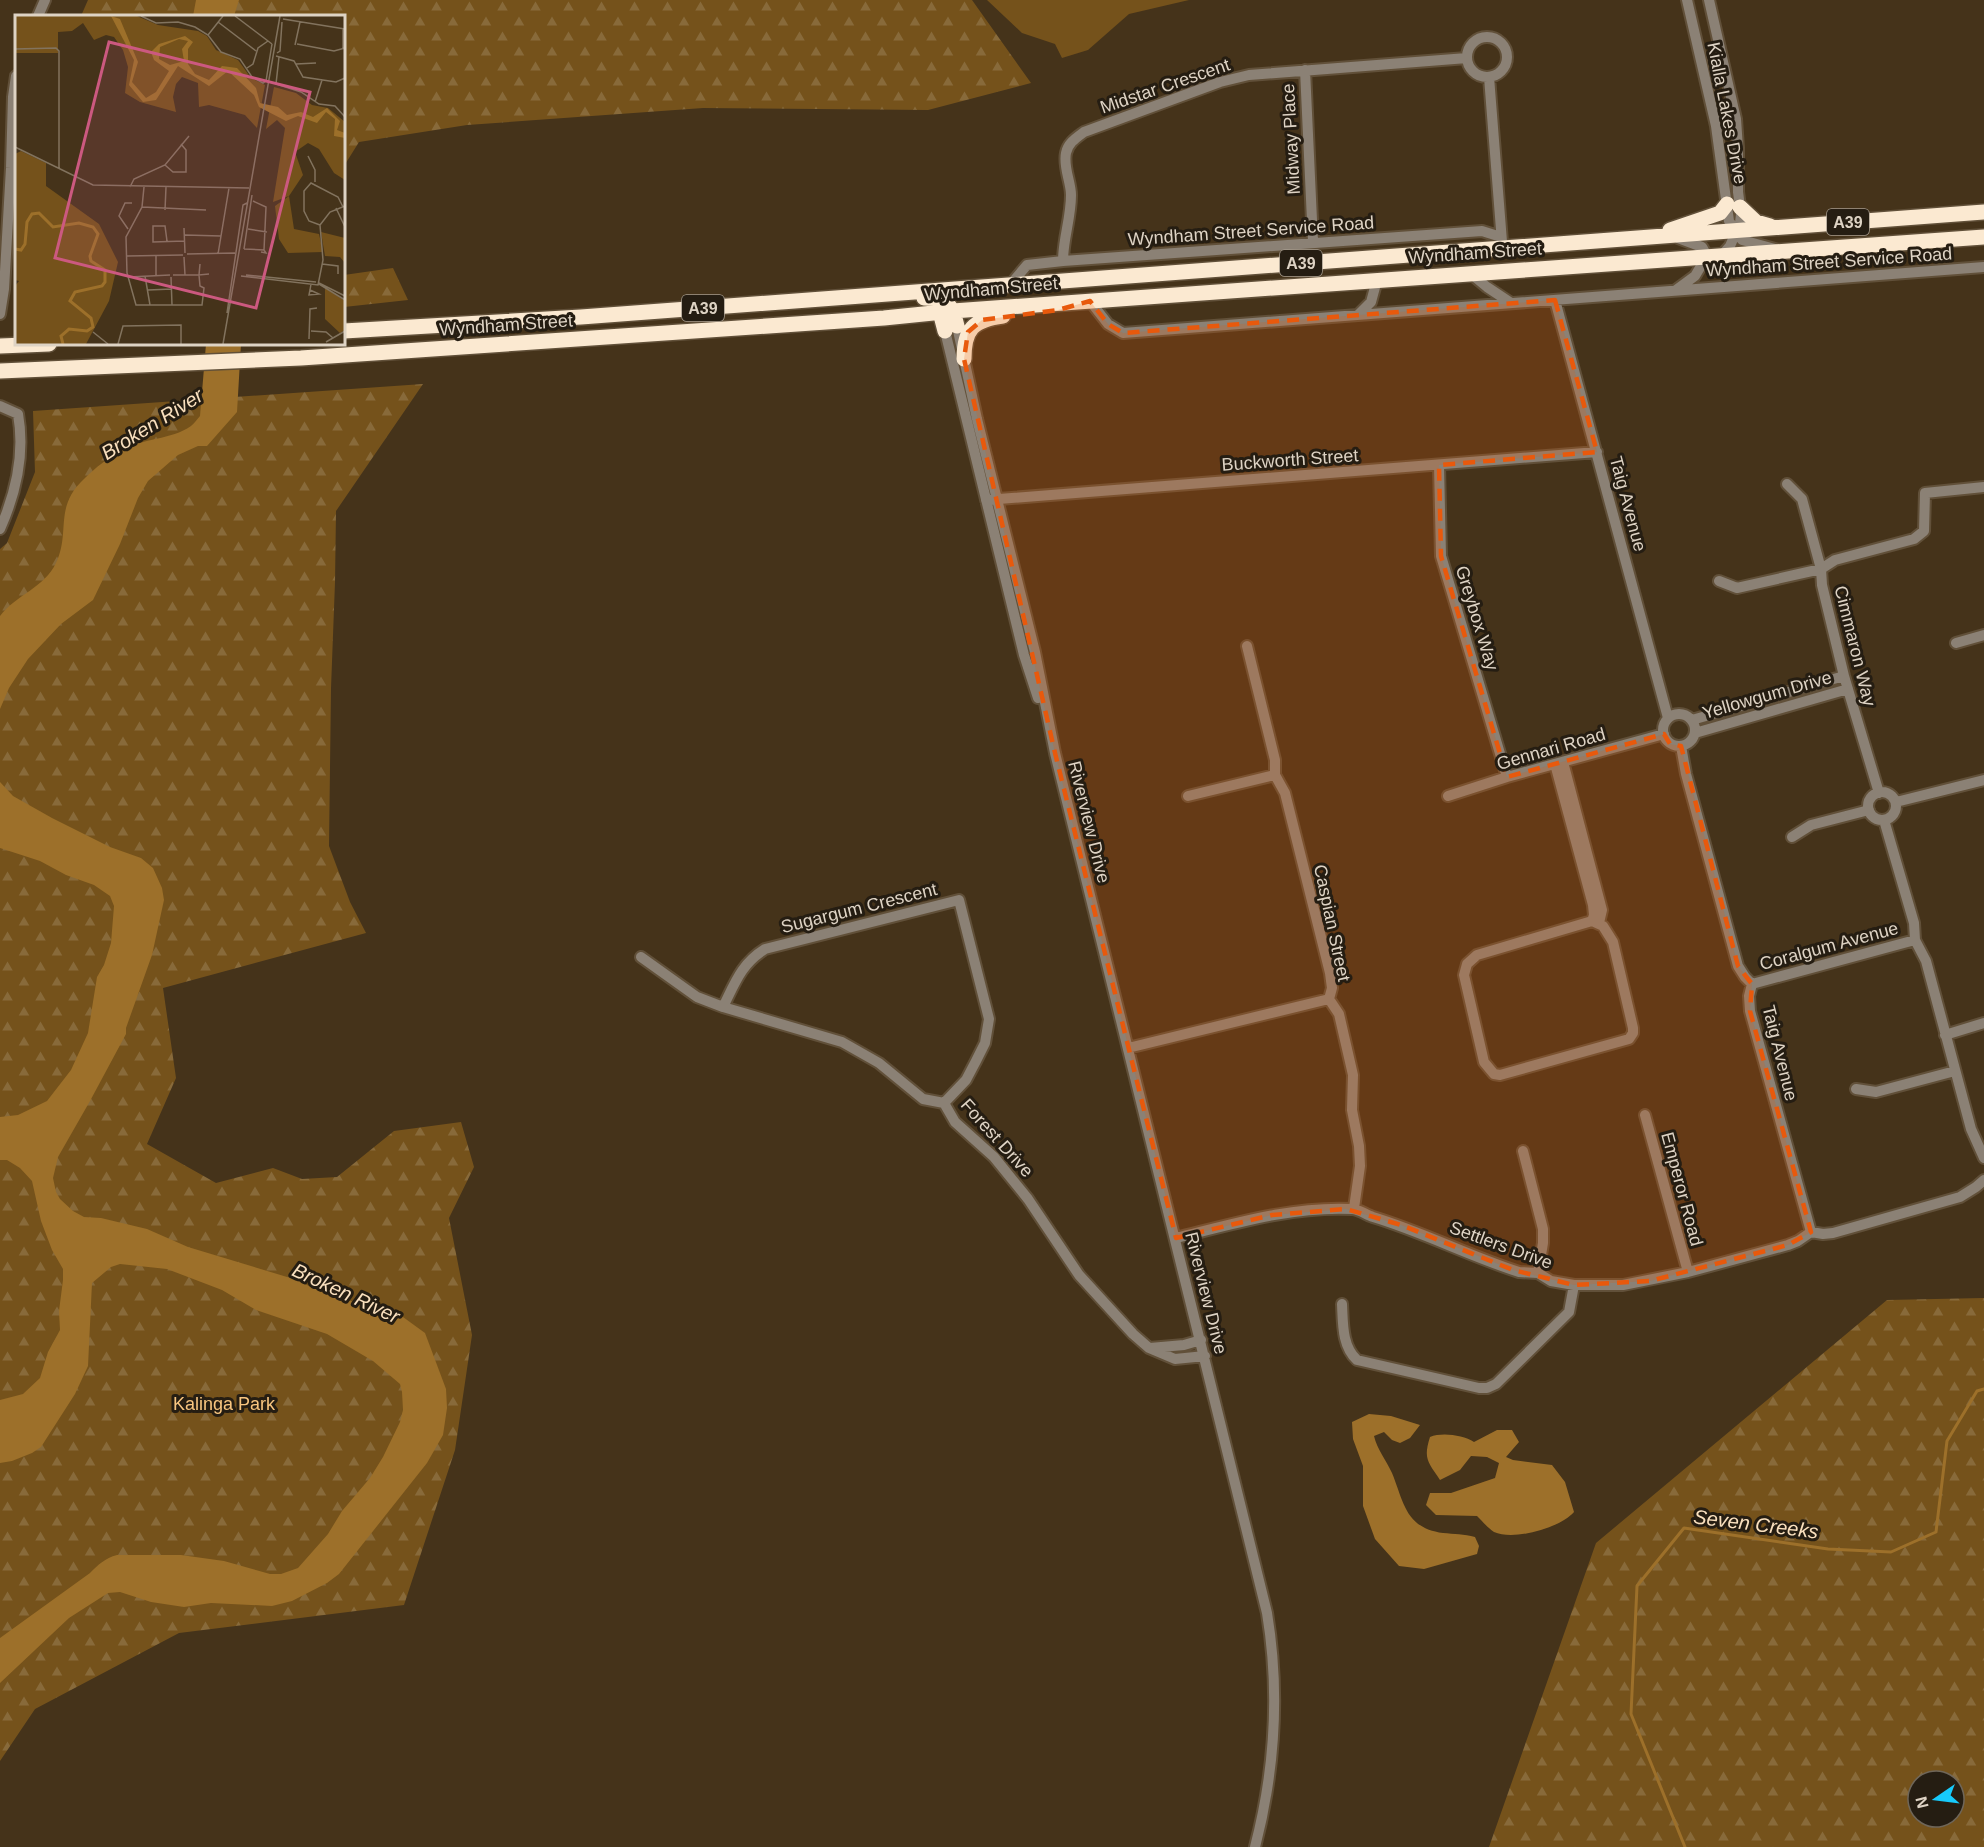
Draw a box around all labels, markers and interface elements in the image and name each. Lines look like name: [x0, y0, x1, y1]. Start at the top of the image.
inset map: [15, 15, 345, 345]
street label: Kialla Lakes Drive: [1703, 40, 1751, 186]
street label: Midstar Crescent: [1097, 54, 1233, 118]
street label: Midway Place: [1278, 83, 1304, 195]
road number: A39: [1827, 209, 1869, 235]
street label: Wyndham Street Service Road: [1127, 212, 1375, 250]
street label: Wyndham Street: [1408, 238, 1542, 268]
street label: Wyndham Street Service Road: [1705, 243, 1953, 281]
road number: A39: [1280, 250, 1322, 276]
street label: Wyndham Street: [923, 273, 1059, 305]
road number: A39: [682, 295, 724, 321]
street label: Wyndham Street: [439, 310, 573, 340]
water label: Broken River: [97, 383, 208, 464]
street label: Buckworth Street: [1221, 445, 1359, 475]
street label: Taig Avenue: [1606, 454, 1650, 554]
street label: Greybox Way: [1452, 563, 1502, 673]
street label: Cimmaron Way: [1830, 584, 1880, 708]
street label: Yellowgum Drive: [1700, 667, 1834, 723]
street label: Gennari Road: [1494, 724, 1608, 774]
street label: Riverview Drive: [1064, 759, 1114, 885]
street label: Caspian Street: [1310, 863, 1354, 983]
street label: Sugargum Crescent: [779, 879, 939, 937]
street label: Coralgum Avenue: [1757, 918, 1901, 974]
street label: Taig Avenue: [1758, 1003, 1802, 1103]
street label: Forest Drive: [957, 1095, 1037, 1181]
street label: Emperor Road: [1657, 1130, 1707, 1248]
street label: Settlers Drive: [1447, 1217, 1555, 1273]
street label: Riverview Drive: [1181, 1230, 1231, 1356]
water label: Broken River: [289, 1259, 404, 1328]
park label: Kalinga Park: [173, 1394, 276, 1414]
water label: Seven Creeks: [1692, 1505, 1820, 1543]
north arrow: [1906, 1769, 1966, 1829]
text: N: [1912, 1795, 1932, 1810]

